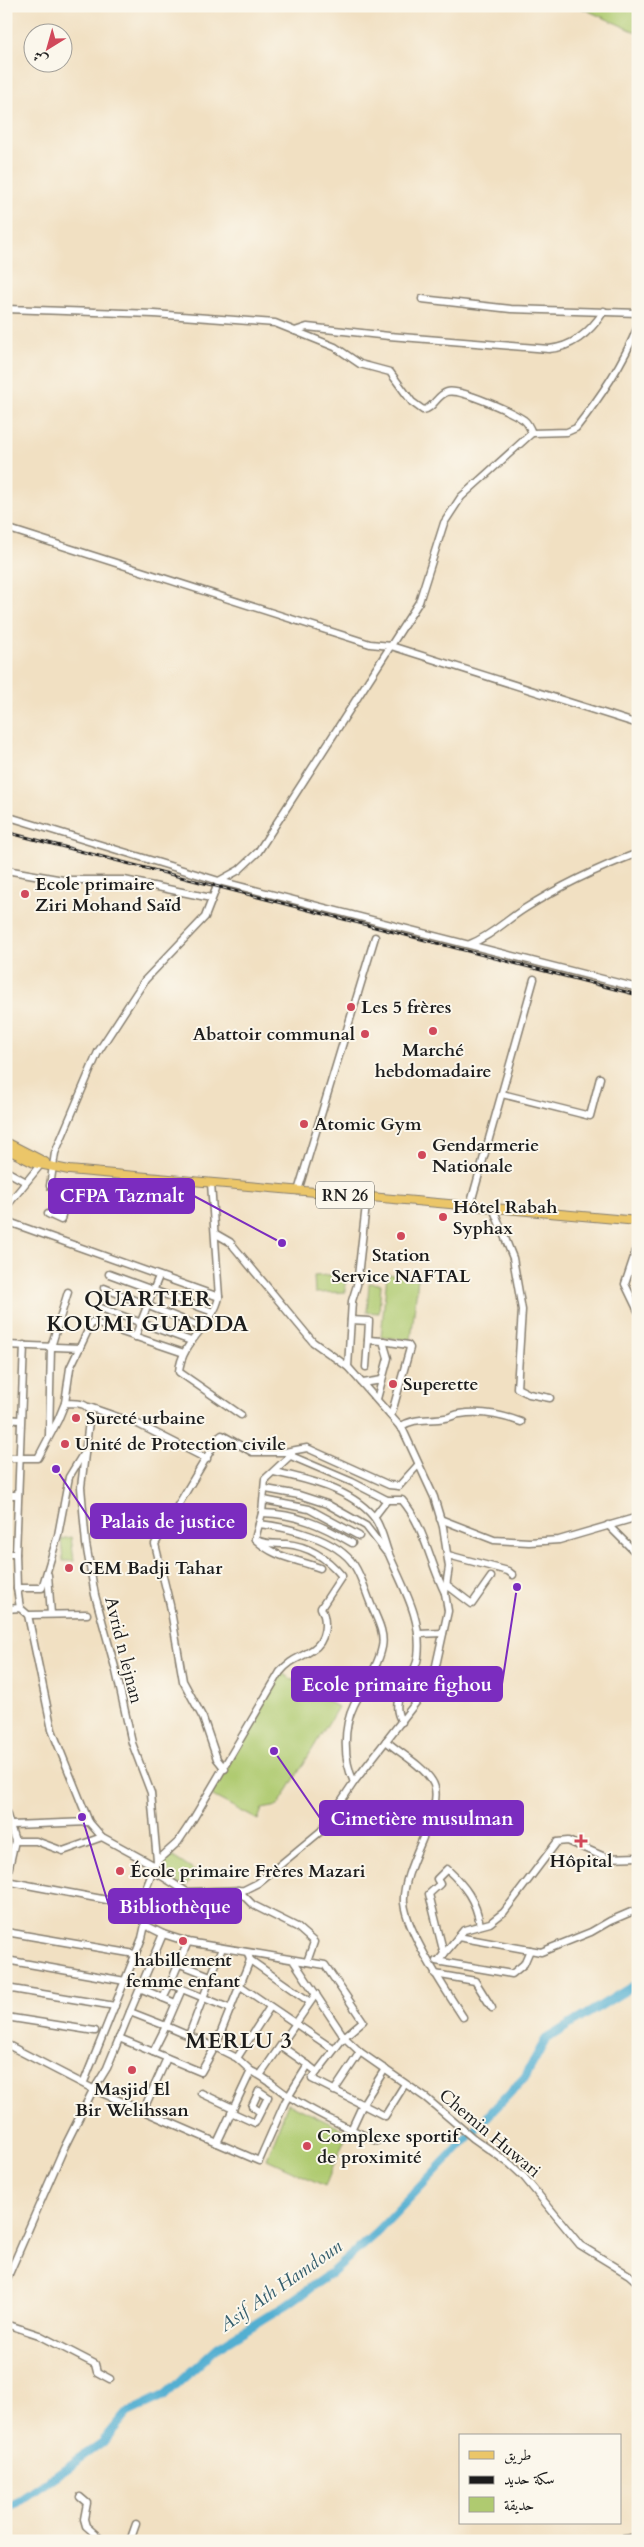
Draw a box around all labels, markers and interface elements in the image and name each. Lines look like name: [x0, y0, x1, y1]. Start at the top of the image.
north arrow: [22, 22, 72, 72]
text: ش: [29, 46, 52, 70]
place label: Ecole primaire Ziri Mohand Saïd: [35, 872, 182, 918]
marker: Ecole primaire Ziri Mohand Saïd: [19, 888, 31, 900]
place label: Les 5 frères: [361, 995, 452, 1020]
marker: Les 5 frères: [345, 1001, 357, 1013]
place label: Abattoir communal: [193, 1022, 355, 1047]
marker: Marché hebdomadaire: [427, 1025, 439, 1037]
marker: Abattoir communal: [359, 1028, 371, 1040]
place label: Marché hebdomadaire: [375, 1038, 491, 1084]
place label: Atomic Gym: [314, 1112, 422, 1137]
marker: Atomic Gym: [298, 1118, 310, 1130]
place label: Gendarmerie Nationale: [432, 1133, 539, 1179]
marker: Gendarmerie Nationale: [416, 1149, 428, 1161]
callout: CFPA Tazmalt: [49, 1179, 194, 1213]
road number: RN 26: [316, 1182, 374, 1208]
text: CFPA Tazmalt: [60, 1183, 185, 1209]
place label: Hôtel Rabah Syphax: [453, 1195, 557, 1241]
marker: Hôtel Rabah Syphax: [437, 1211, 449, 1223]
marker: Station Service NAFTAL: [395, 1230, 407, 1242]
place label: Station Service NAFTAL: [332, 1243, 471, 1289]
district label: QUARTIER KOUMI GUADDA: [46, 1284, 250, 1339]
place label: Superette: [403, 1372, 478, 1397]
marker: Superette: [387, 1378, 399, 1390]
place label: Sureté urbaine: [86, 1406, 205, 1431]
marker: Sureté urbaine: [70, 1412, 82, 1424]
place label: Unité de Protection civile: [75, 1432, 286, 1457]
marker: Unité de Protection civile: [59, 1438, 71, 1450]
callout: Palais de justice: [91, 1504, 246, 1538]
text: Palais de justice: [101, 1509, 235, 1535]
place label: CEM Badji Tahar: [79, 1556, 223, 1581]
marker: CEM Badji Tahar: [63, 1562, 75, 1574]
street label: Avrid n lejnan: [98, 1594, 149, 1707]
callout: Ecole primaire fighou: [292, 1667, 502, 1701]
text: Ecole primaire fighou: [302, 1672, 492, 1698]
callout: Cimetière musulman: [320, 1801, 523, 1835]
text: Cimetière musulman: [331, 1806, 514, 1832]
marker: Hôpital: [574, 1834, 588, 1848]
place label: Hôpital: [550, 1849, 612, 1874]
place label: École primaire Frères Mazari: [130, 1859, 366, 1884]
marker: École primaire Frères Mazari: [114, 1865, 126, 1877]
callout: Bibliothèque: [109, 1889, 241, 1923]
text: Bibliothèque: [119, 1894, 231, 1920]
marker: habillement femme enfant: [177, 1935, 189, 1947]
place label: habillement femme enfant: [126, 1948, 241, 1994]
district label: MERLU 3: [185, 2026, 293, 2056]
marker: Masjid El Bir Welihssan: [126, 2064, 138, 2076]
place label: Masjid El Bir Welihssan: [75, 2077, 189, 2123]
street label: Chemin Huwari: [433, 2083, 546, 2183]
place label: Complexe sportif de proximité: [317, 2124, 461, 2170]
marker: Complexe sportif de proximité: [301, 2140, 313, 2152]
water label: Asif Ath Hamdoun: [213, 2233, 348, 2339]
legend: [459, 2434, 622, 2524]
text: طريق: [504, 2445, 531, 2465]
text: سكة حديد: [504, 2469, 554, 2489]
text: حديقة: [504, 2495, 534, 2515]

